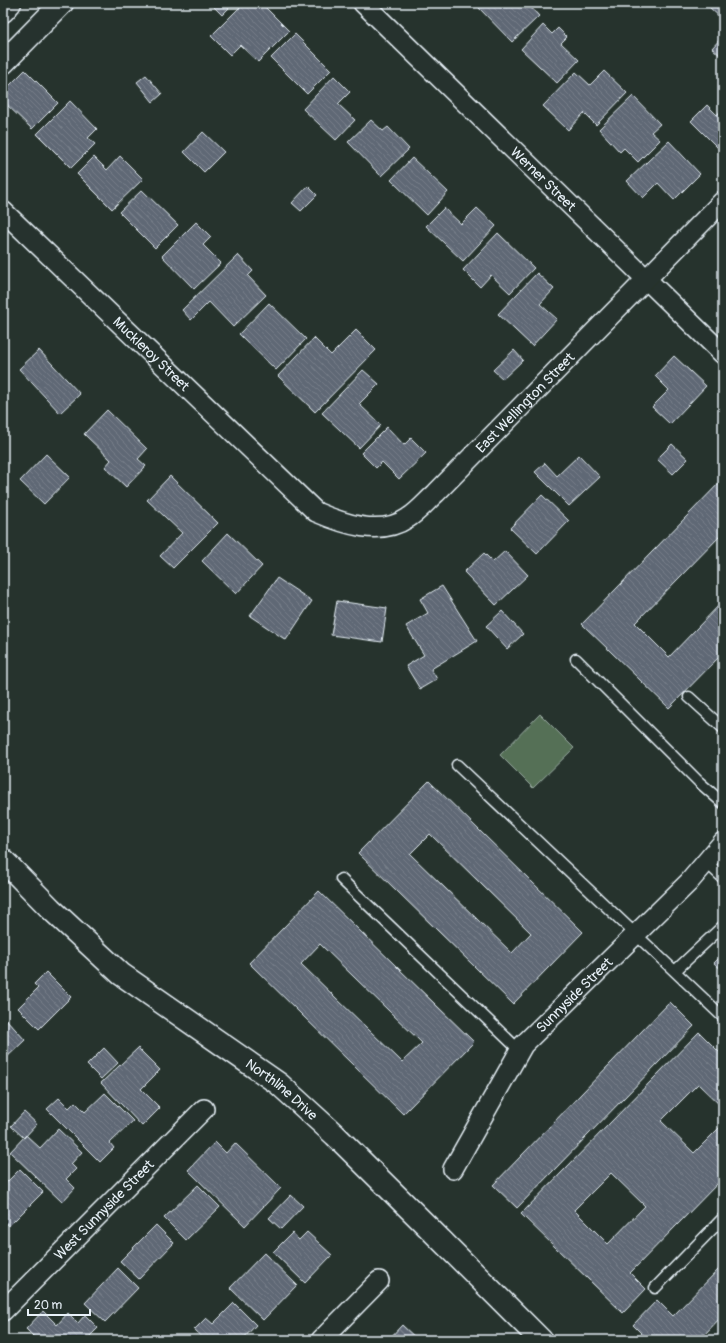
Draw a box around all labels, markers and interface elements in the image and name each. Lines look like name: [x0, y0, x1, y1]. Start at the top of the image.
street label: Werner Street: [507, 143, 580, 215]
street label: Muckleroy Street: [110, 313, 194, 395]
street label: East Wellington Street: [472, 349, 578, 456]
street label: Sunnyside Street: [532, 953, 616, 1036]
street label: Northline Drive: [243, 1055, 321, 1124]
street label: West Sunnyside Street: [50, 1156, 158, 1263]
scale bar: [28, 1291, 90, 1317]
text: 20 m: [34, 1298, 63, 1313]

